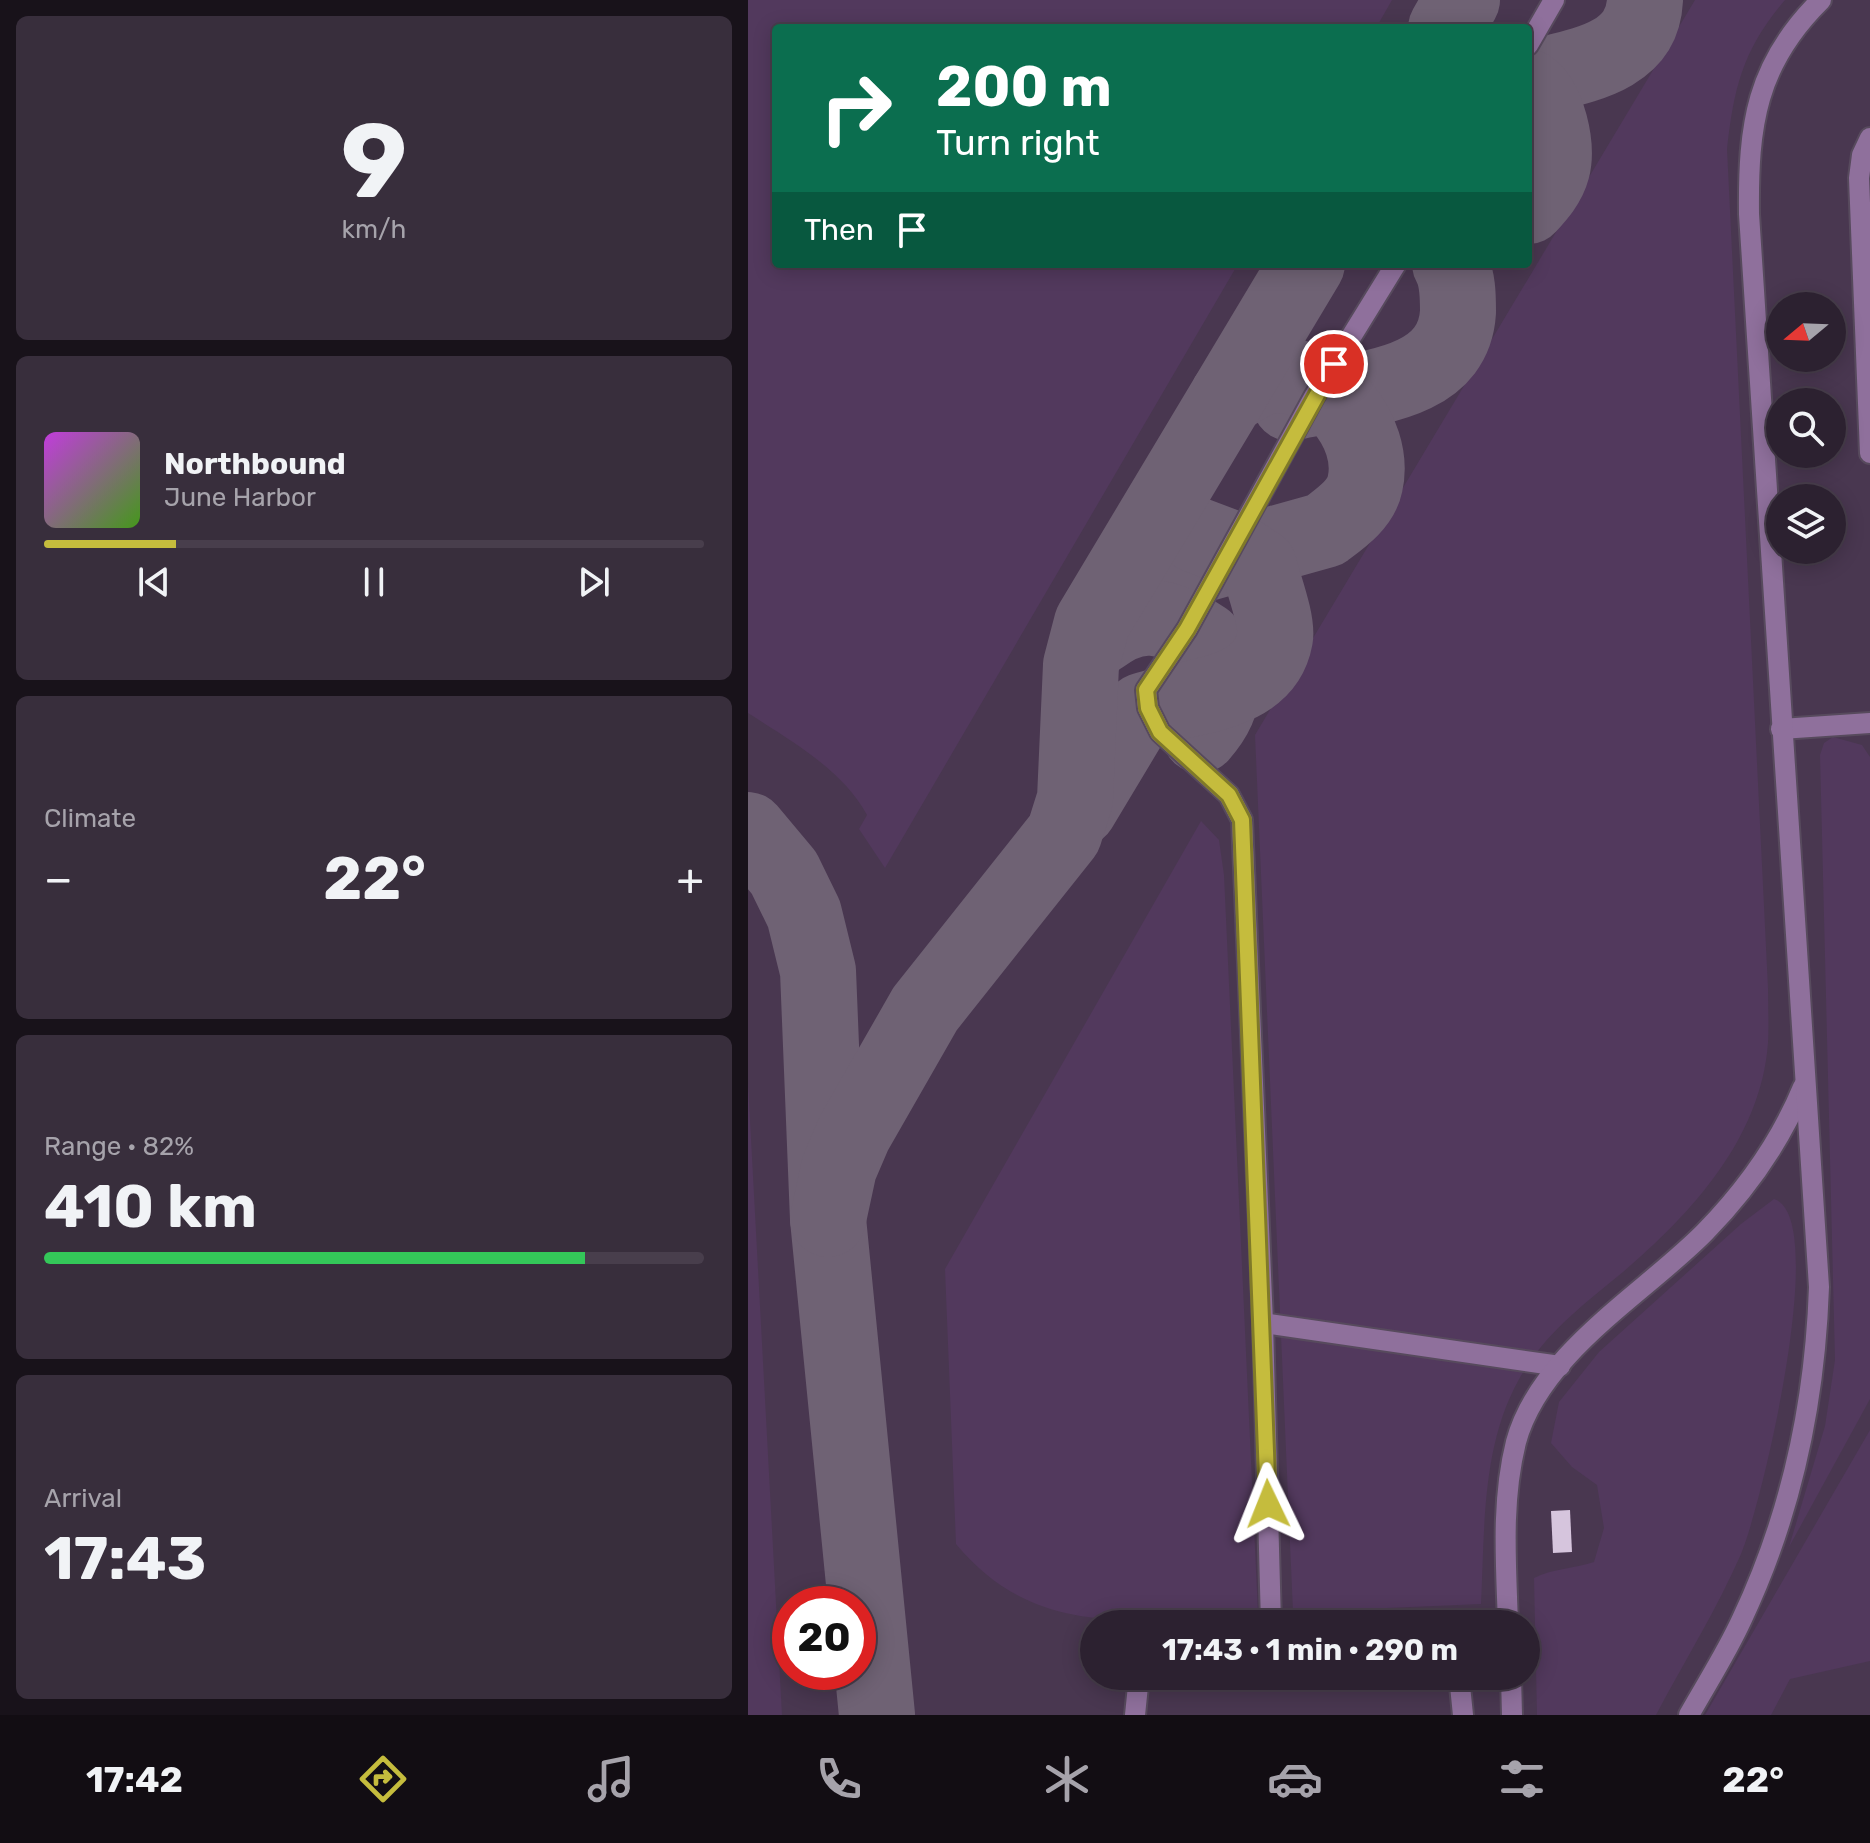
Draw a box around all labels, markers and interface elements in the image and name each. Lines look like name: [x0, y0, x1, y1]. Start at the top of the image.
text: 200 m: [936, 54, 1112, 120]
icon: right: [804, 56, 908, 160]
text: 9: [341, 100, 407, 223]
text: Turn right: [936, 121, 1100, 164]
icon: arrive: [890, 208, 934, 252]
text: Then: [804, 212, 874, 248]
text: km/h: [342, 214, 406, 245]
north arrow: [1766, 292, 1846, 372]
map controls: [1766, 292, 1846, 564]
pin: [1300, 330, 1368, 398]
icon: arrive: [1312, 342, 1356, 386]
button: search: [1766, 388, 1846, 468]
text: Northbound: [164, 446, 346, 482]
text: June Harbor: [164, 482, 316, 513]
button: layers: [1766, 484, 1846, 564]
icon: previous: [132, 560, 176, 604]
icon: pause: [352, 560, 396, 604]
icon: next: [572, 560, 616, 604]
text: Climate: [44, 803, 136, 834]
text: 22°: [323, 843, 426, 914]
text: −: [44, 853, 73, 905]
text: +: [677, 853, 704, 905]
text: Range · 82%: [44, 1131, 194, 1162]
text: 410 km: [44, 1171, 257, 1242]
position arrow: [1226, 1462, 1310, 1546]
text: Arrival: [44, 1483, 122, 1514]
text: 17:43: [44, 1523, 206, 1594]
speed limit sign: 20: [772, 1586, 876, 1690]
text: 17:43 · 1 min · 290 m: [1162, 1632, 1458, 1668]
icon: directions: [355, 1751, 411, 1807]
icon: music: [583, 1751, 639, 1807]
icon: phone: [811, 1751, 867, 1807]
icon: climate: [1039, 1751, 1095, 1807]
icon: car: [1267, 1751, 1323, 1807]
icon: filters: [1494, 1751, 1550, 1807]
text: 17:42: [86, 1758, 183, 1801]
text: 22°: [1722, 1758, 1784, 1801]

